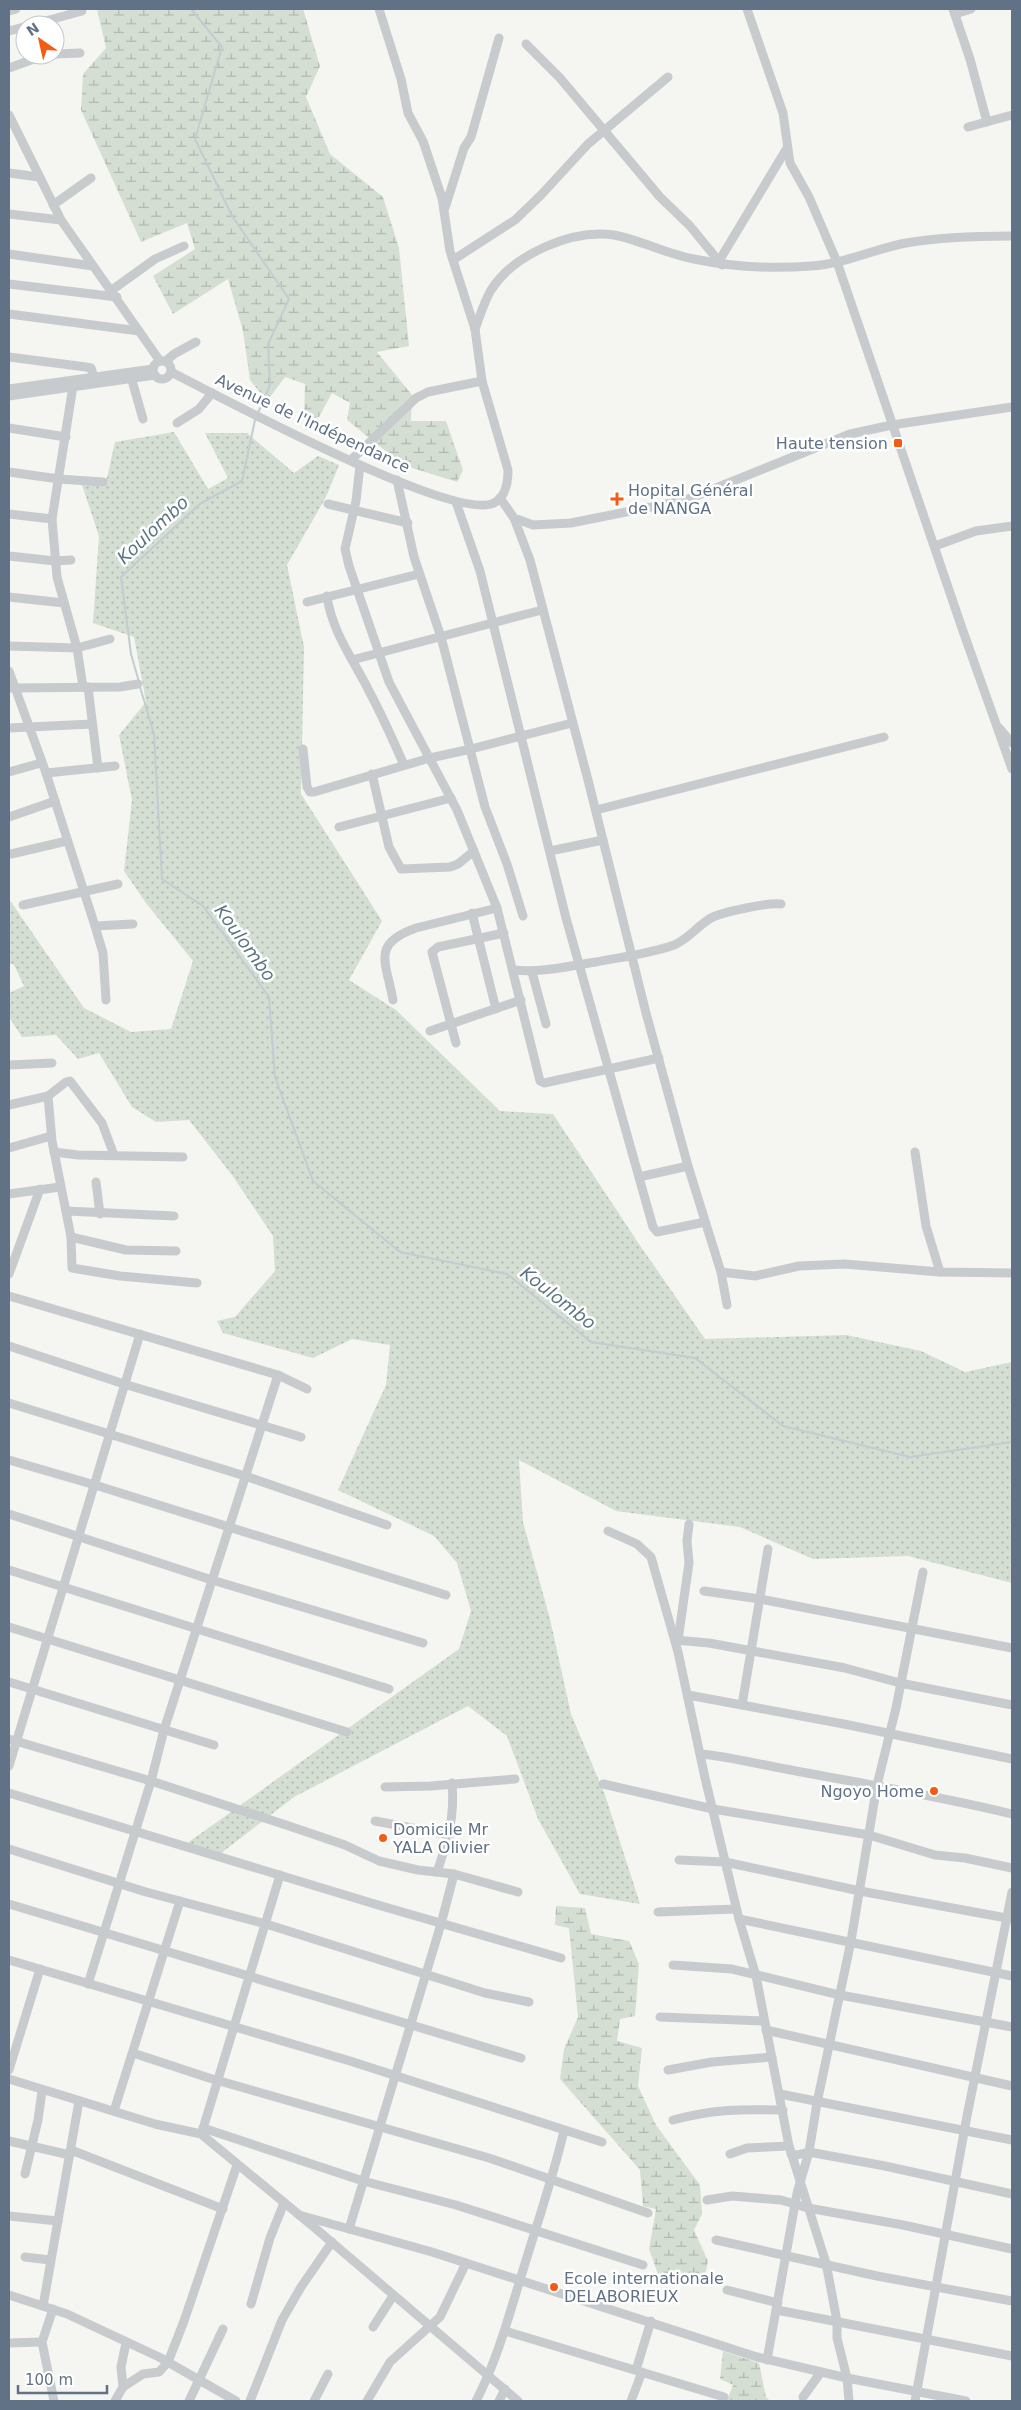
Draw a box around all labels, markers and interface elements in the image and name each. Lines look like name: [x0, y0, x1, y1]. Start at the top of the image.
north arrow: [15, 15, 65, 65]
text: N: [23, 19, 42, 39]
street label: Avenue de l'Indépendance: [213, 370, 413, 477]
place label: Haute tension: [776, 434, 888, 453]
marker: Haute tension: [892, 437, 904, 449]
place label: Hopital Général de NANGA: [628, 481, 753, 518]
water label: Koulombo: [113, 491, 193, 568]
marker: Hopital Général de NANGA: [610, 492, 624, 506]
water label: Koulombo: [211, 900, 280, 985]
water label: Koulombo: [517, 1262, 600, 1333]
place label: Ngoyo Home: [820, 1782, 924, 1801]
marker: Ngoyo Home: [928, 1785, 940, 1797]
place label: Domicile Mr YALA Olivier: [392, 1820, 490, 1857]
marker: Domicile Mr YALA Olivier: [377, 1832, 389, 1844]
place label: Ecole internationale DELABORIEUX: [564, 2269, 724, 2306]
marker: Ecole internationale DELABORIEUX: [548, 2281, 560, 2293]
scale bar: [18, 2362, 106, 2394]
text: 100 m: [25, 2371, 73, 2389]

